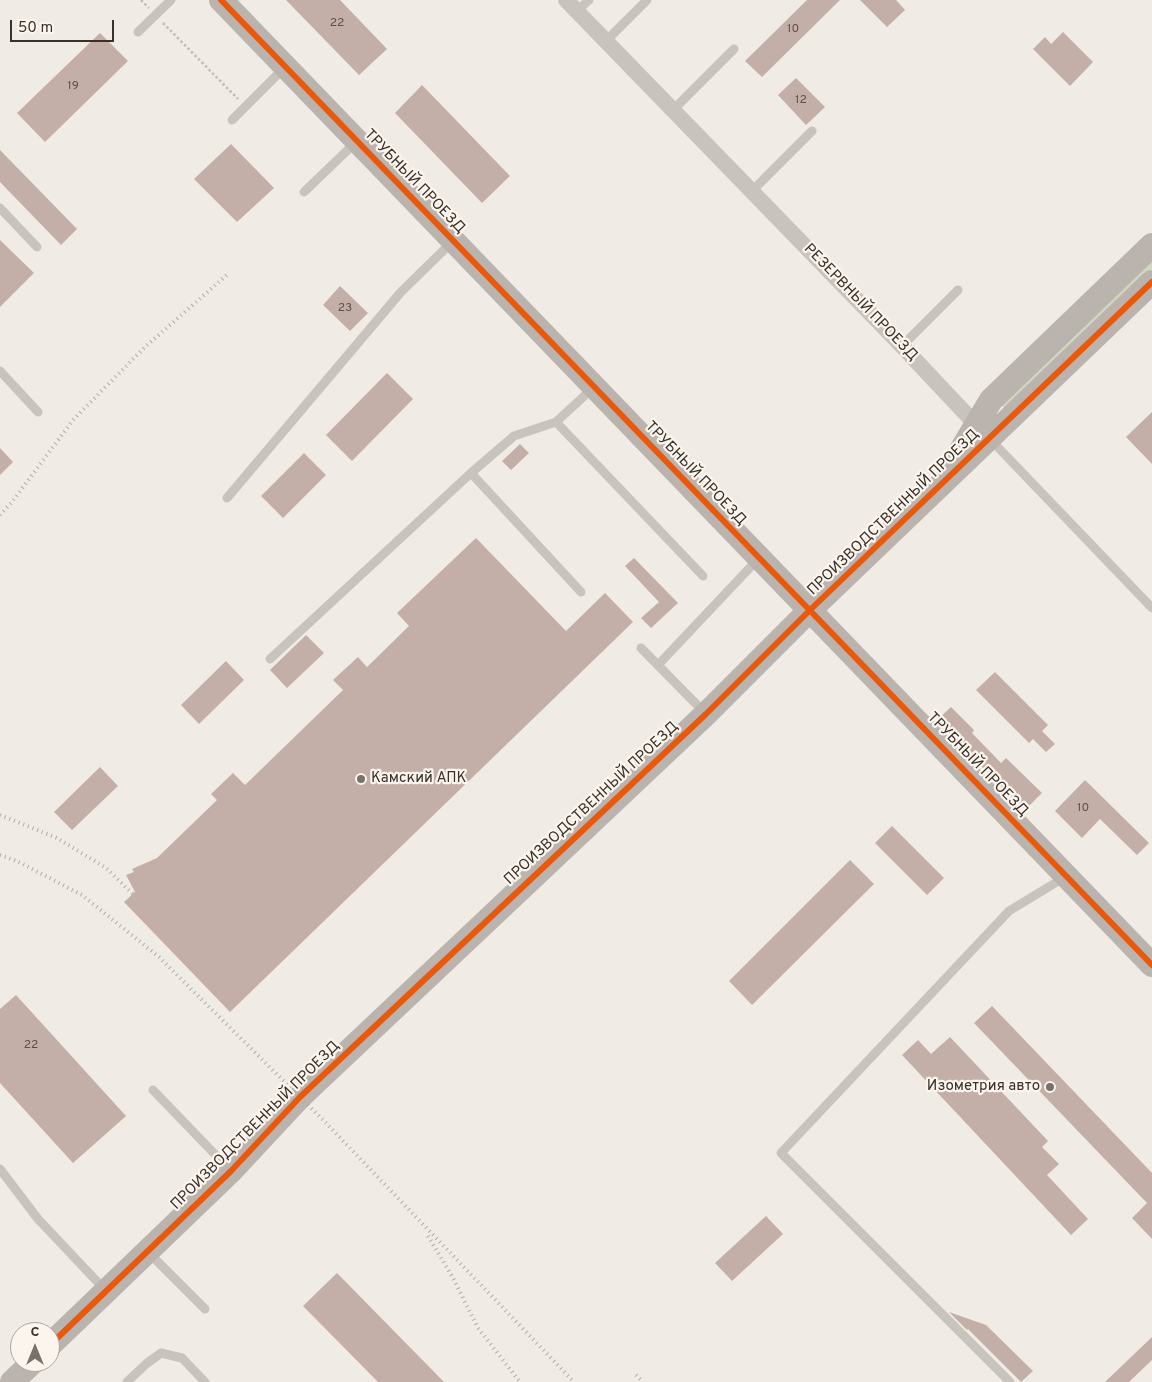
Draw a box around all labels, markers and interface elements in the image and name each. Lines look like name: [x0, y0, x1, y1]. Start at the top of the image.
scale bar: [12, 10, 116, 42]
house number: 22: [330, 17, 344, 31]
text: 50 m: [18, 19, 53, 38]
house number: 10: [787, 23, 799, 37]
house number: 19: [67, 80, 79, 94]
house number: 12: [795, 94, 807, 108]
street label: ТРУБНЫЙ ПРОЕЗД: [360, 126, 468, 238]
street label: РЕЗЕРВНЫЙ ПРОЕЗД: [799, 241, 921, 365]
house number: 23: [338, 302, 352, 316]
street label: ТРУБНЫЙ ПРОЕЗД: [641, 418, 749, 530]
street label: ПРОИЗВОДСТВЕННЫЙ ПРОЕЗД: [804, 426, 984, 600]
street label: ТРУБНЫЙ ПРОЕЗД: [923, 709, 1031, 821]
street label: ПРОИЗВОДСТВЕННЫЙ ПРОЕЗД: [501, 718, 683, 890]
place label: Камский АПК: [371, 770, 467, 788]
marker: Камский АПК: [355, 773, 367, 785]
house number: 10: [1077, 802, 1089, 816]
street label: ПРОИЗВОДСТВЕННЫЙ ПРОЕЗД: [168, 1038, 344, 1214]
house number: 22: [24, 1039, 38, 1053]
place label: Изометрия авто: [927, 1078, 1040, 1096]
marker: Изометрия авто: [1044, 1081, 1056, 1093]
north arrow: [10, 1322, 60, 1372]
text: С: [31, 1324, 39, 1341]

